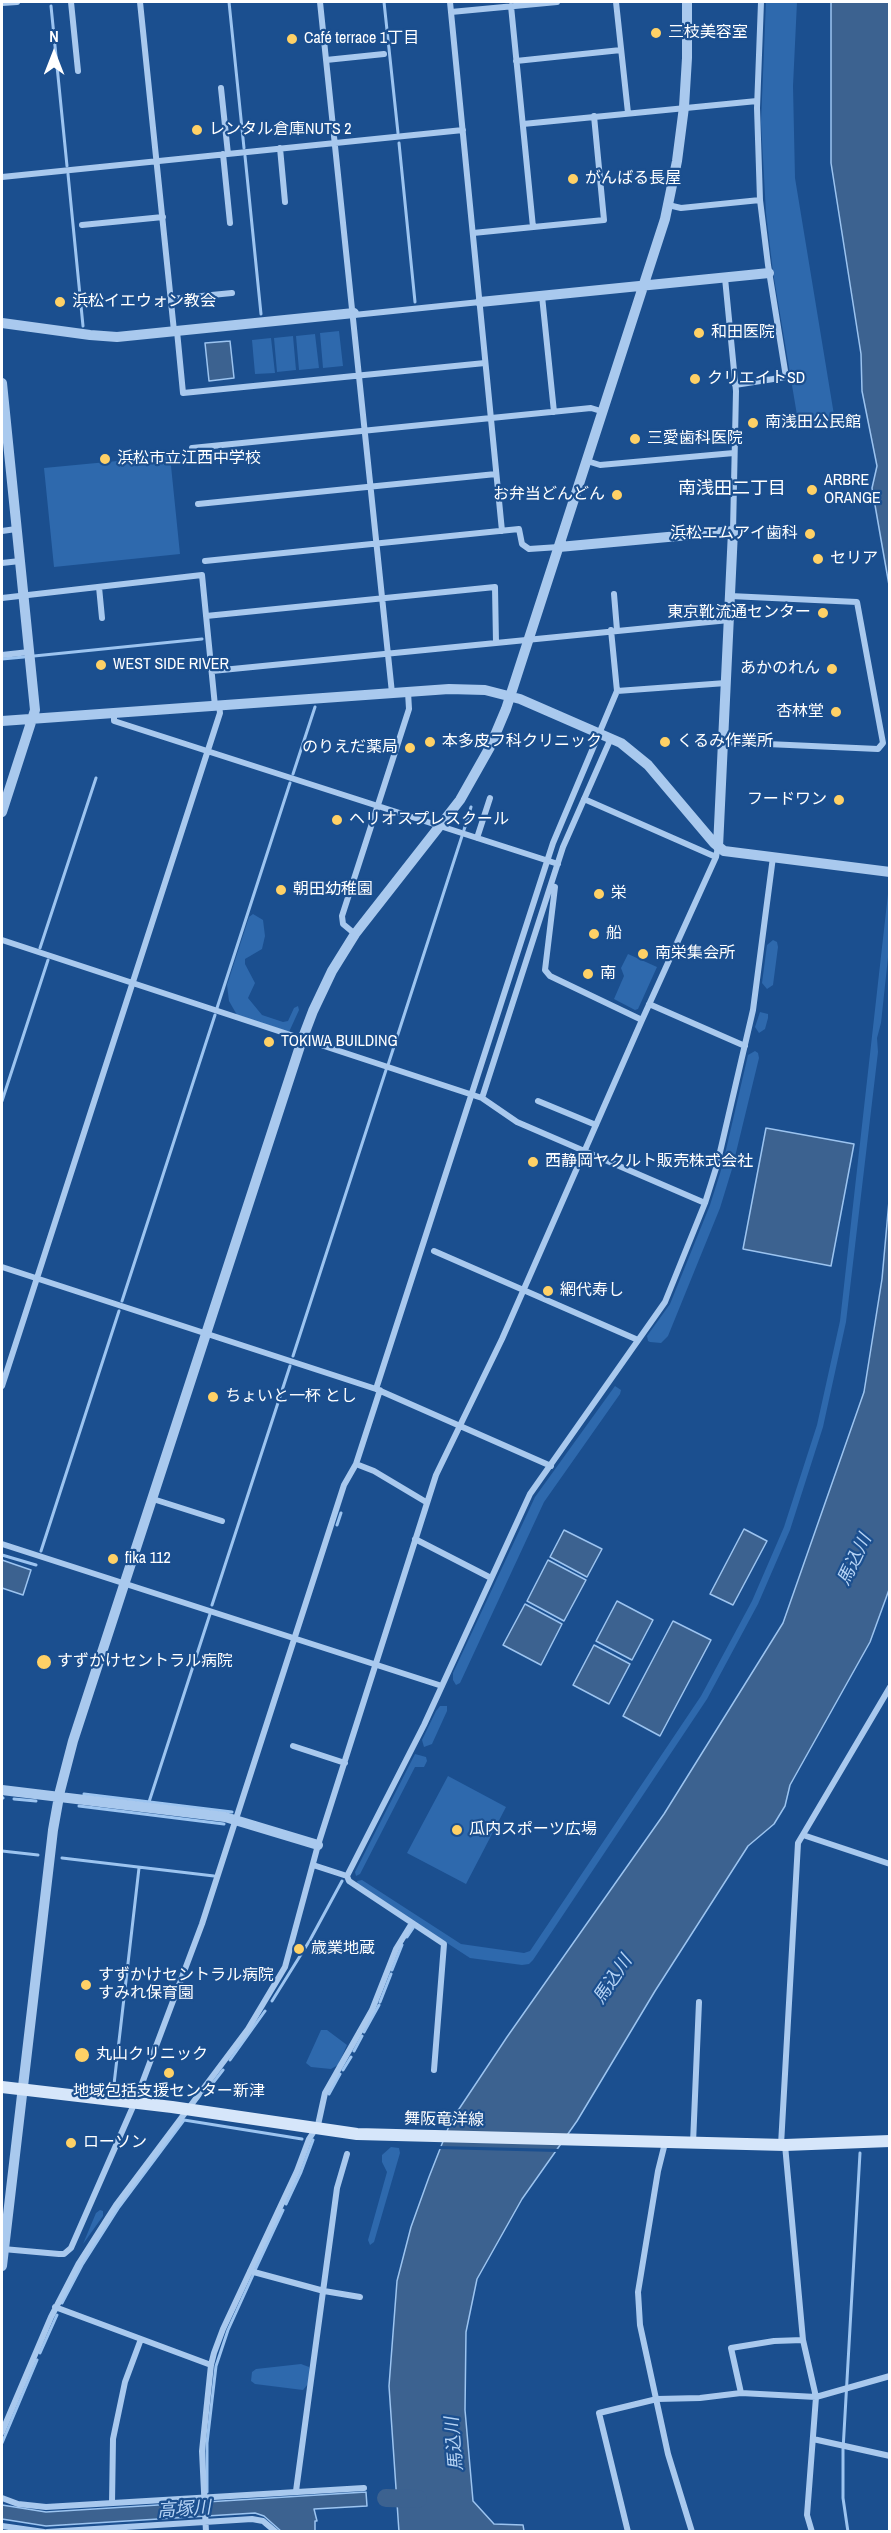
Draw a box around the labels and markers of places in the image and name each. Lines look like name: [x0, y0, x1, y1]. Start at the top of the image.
place label: 三枝美容室: [668, 23, 748, 43]
marker: 三枝美容室: [649, 26, 663, 40]
place label: Café terrace 1丁目: [304, 29, 419, 49]
marker: Café terrace 1丁目: [285, 32, 299, 46]
place label: レンタル倉庫NUTS 2: [209, 120, 352, 140]
marker: レンタル倉庫NUTS 2: [190, 123, 204, 137]
place label: がんばる長屋: [585, 169, 681, 189]
marker: がんばる長屋: [566, 172, 580, 186]
place label: 浜松イエウォン教会: [72, 292, 216, 312]
marker: 浜松イエウォン教会: [53, 295, 67, 309]
place label: 和田医院: [711, 323, 775, 343]
marker: 和田医院: [692, 326, 706, 340]
place label: クリエイトSD: [707, 369, 805, 389]
marker: クリエイトSD: [688, 372, 702, 386]
place label: 南浅田公民館: [765, 413, 861, 433]
marker: 南浅田公民館: [746, 416, 760, 430]
place label: 三愛歯科医院: [647, 429, 743, 449]
marker: 三愛歯科医院: [628, 432, 642, 446]
place label: 浜松市立江西中学校: [117, 449, 261, 469]
marker: 浜松市立江西中学校: [98, 452, 112, 466]
place label: ARBRE ORANGE: [824, 471, 881, 509]
marker: ARBRE ORANGE: [805, 483, 819, 497]
place label: お弁当どんどん: [493, 485, 605, 505]
marker: お弁当どんどん: [610, 488, 624, 502]
place label: 浜松エムアイ歯科: [670, 524, 798, 544]
marker: 浜松エムアイ歯科: [803, 527, 817, 541]
place label: セリア: [830, 549, 878, 569]
marker: セリア: [811, 552, 825, 566]
place label: 東京靴流通センター: [667, 603, 811, 623]
marker: 東京靴流通センター: [816, 606, 830, 620]
place label: WEST SIDE RIVER: [113, 655, 229, 675]
marker: WEST SIDE RIVER: [94, 658, 108, 672]
place label: あかのれん: [740, 659, 820, 679]
marker: あかのれん: [825, 662, 839, 676]
place label: 杏林堂: [776, 702, 824, 722]
marker: 杏林堂: [829, 705, 843, 719]
place label: 本多皮フ科クリニック: [442, 732, 602, 752]
place label: くるみ作業所: [677, 732, 773, 752]
marker: 本多皮フ科クリニック: [423, 735, 437, 749]
marker: くるみ作業所: [658, 735, 672, 749]
place label: のりえだ薬局: [302, 738, 398, 758]
marker: のりえだ薬局: [403, 741, 417, 755]
place label: フードワン: [747, 790, 827, 810]
marker: フードワン: [832, 793, 846, 807]
place label: ヘリオスプレスクール: [349, 810, 509, 830]
marker: ヘリオスプレスクール: [330, 813, 344, 827]
place label: 朝田幼稚園: [293, 880, 373, 900]
marker: 朝田幼稚園: [274, 883, 288, 897]
place label: 栄: [611, 884, 627, 904]
marker: 栄: [592, 887, 606, 901]
place label: 船: [606, 924, 622, 944]
marker: 船: [587, 927, 601, 941]
place label: 南栄集会所: [655, 944, 735, 964]
marker: 南栄集会所: [636, 947, 650, 961]
place label: 南: [600, 964, 616, 984]
marker: 南: [581, 967, 595, 981]
place label: TOKIWA BUILDING: [281, 1032, 398, 1052]
marker: TOKIWA BUILDING: [262, 1035, 276, 1049]
place label: 西静岡ヤクルト販売株式会社: [545, 1152, 753, 1172]
marker: 西静岡ヤクルト販売株式会社: [526, 1155, 540, 1169]
place label: 網代寿し: [560, 1281, 624, 1301]
marker: 網代寿し: [541, 1284, 555, 1298]
place label: ちょいと一杯 とし: [225, 1387, 357, 1407]
marker: ちょいと一杯 とし: [206, 1390, 220, 1404]
place label: fika 112: [125, 1549, 171, 1569]
marker: fika 112: [106, 1552, 120, 1566]
place label: すずかけセントラル病院: [57, 1652, 233, 1672]
marker: すずかけセントラル病院: [35, 1653, 53, 1671]
place label: 瓜内スポーツ広場: [469, 1820, 597, 1840]
marker: 瓜内スポーツ広場: [450, 1823, 464, 1837]
place label: 歳業地蔵: [311, 1939, 375, 1959]
marker: 歳業地蔵: [292, 1942, 306, 1956]
place label: すずかけセントラル病院 すみれ保育園: [98, 1966, 274, 2004]
marker: すずかけセントラル病院 すみれ保育園: [79, 1978, 93, 1992]
place label: 丸山クリニック: [96, 2045, 208, 2065]
marker: 丸山クリニック: [73, 2046, 91, 2064]
marker: 地域包括支援センター新津: [162, 2066, 176, 2080]
place label: 地域包括支援センター新津: [73, 2082, 265, 2102]
place label: ローソン: [83, 2133, 147, 2153]
marker: ローソン: [64, 2136, 78, 2150]

